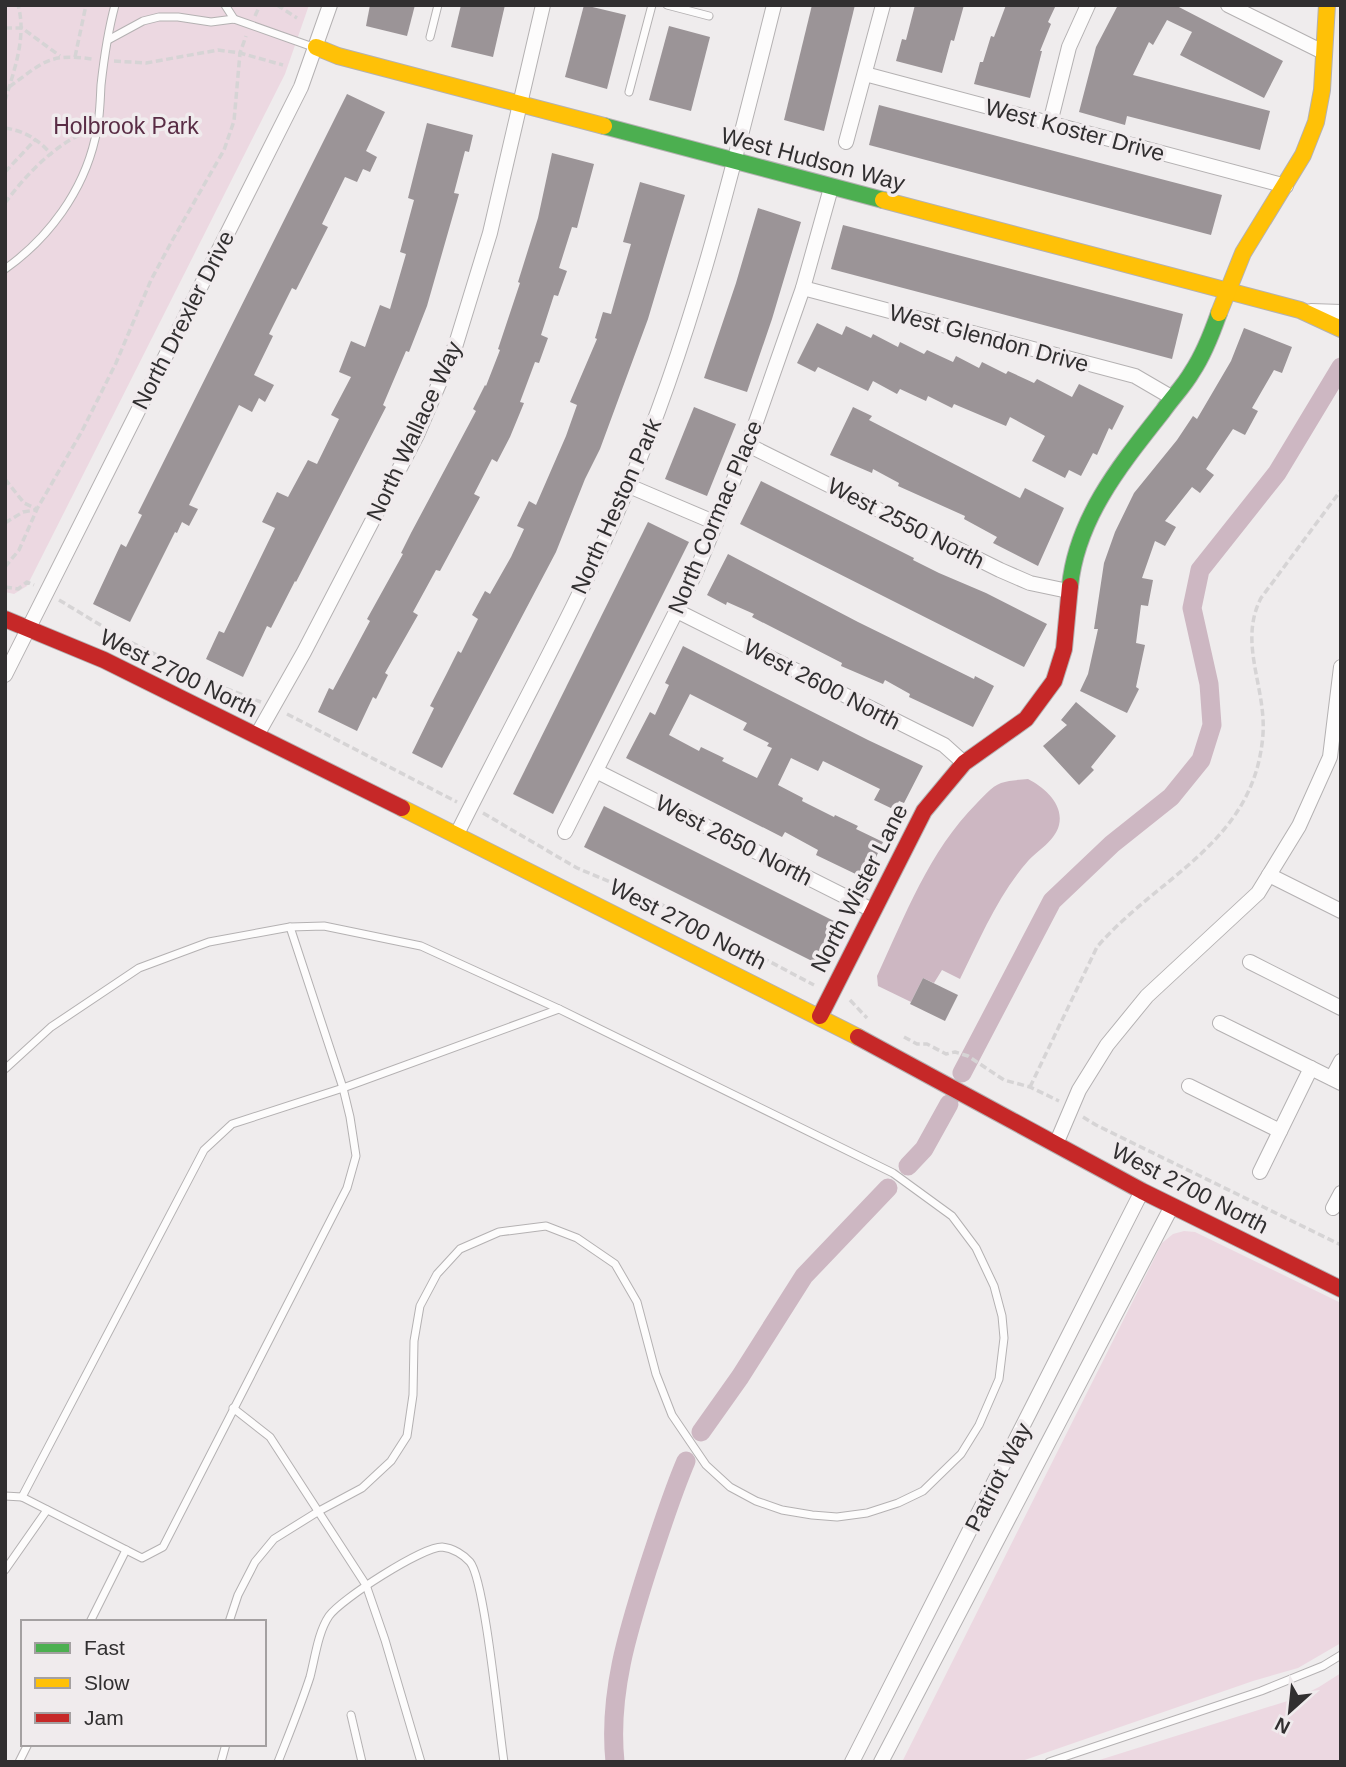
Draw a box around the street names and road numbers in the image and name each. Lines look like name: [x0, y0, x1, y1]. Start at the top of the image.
street label: West Koster Drive: [982, 94, 1168, 166]
street label: West Hudson Way: [718, 122, 908, 196]
street label: North Drexler Drive: [127, 226, 239, 414]
street label: West Glendon Drive: [886, 299, 1092, 377]
street label: North Wallace Way: [361, 337, 467, 525]
street label: North Heston Park: [566, 414, 667, 598]
street label: North Cormac Place: [663, 417, 767, 617]
street label: West 2550 North: [823, 472, 989, 574]
street label: West 2700 North: [96, 624, 262, 722]
street label: West 2600 North: [739, 633, 905, 735]
street label: West 2650 North: [651, 789, 817, 891]
street label: North Wister Lane: [805, 800, 913, 976]
street label: West 2700 North: [605, 873, 771, 975]
street label: West 2700 North: [1107, 1137, 1273, 1239]
street label: Patriot Way: [960, 1418, 1037, 1535]

